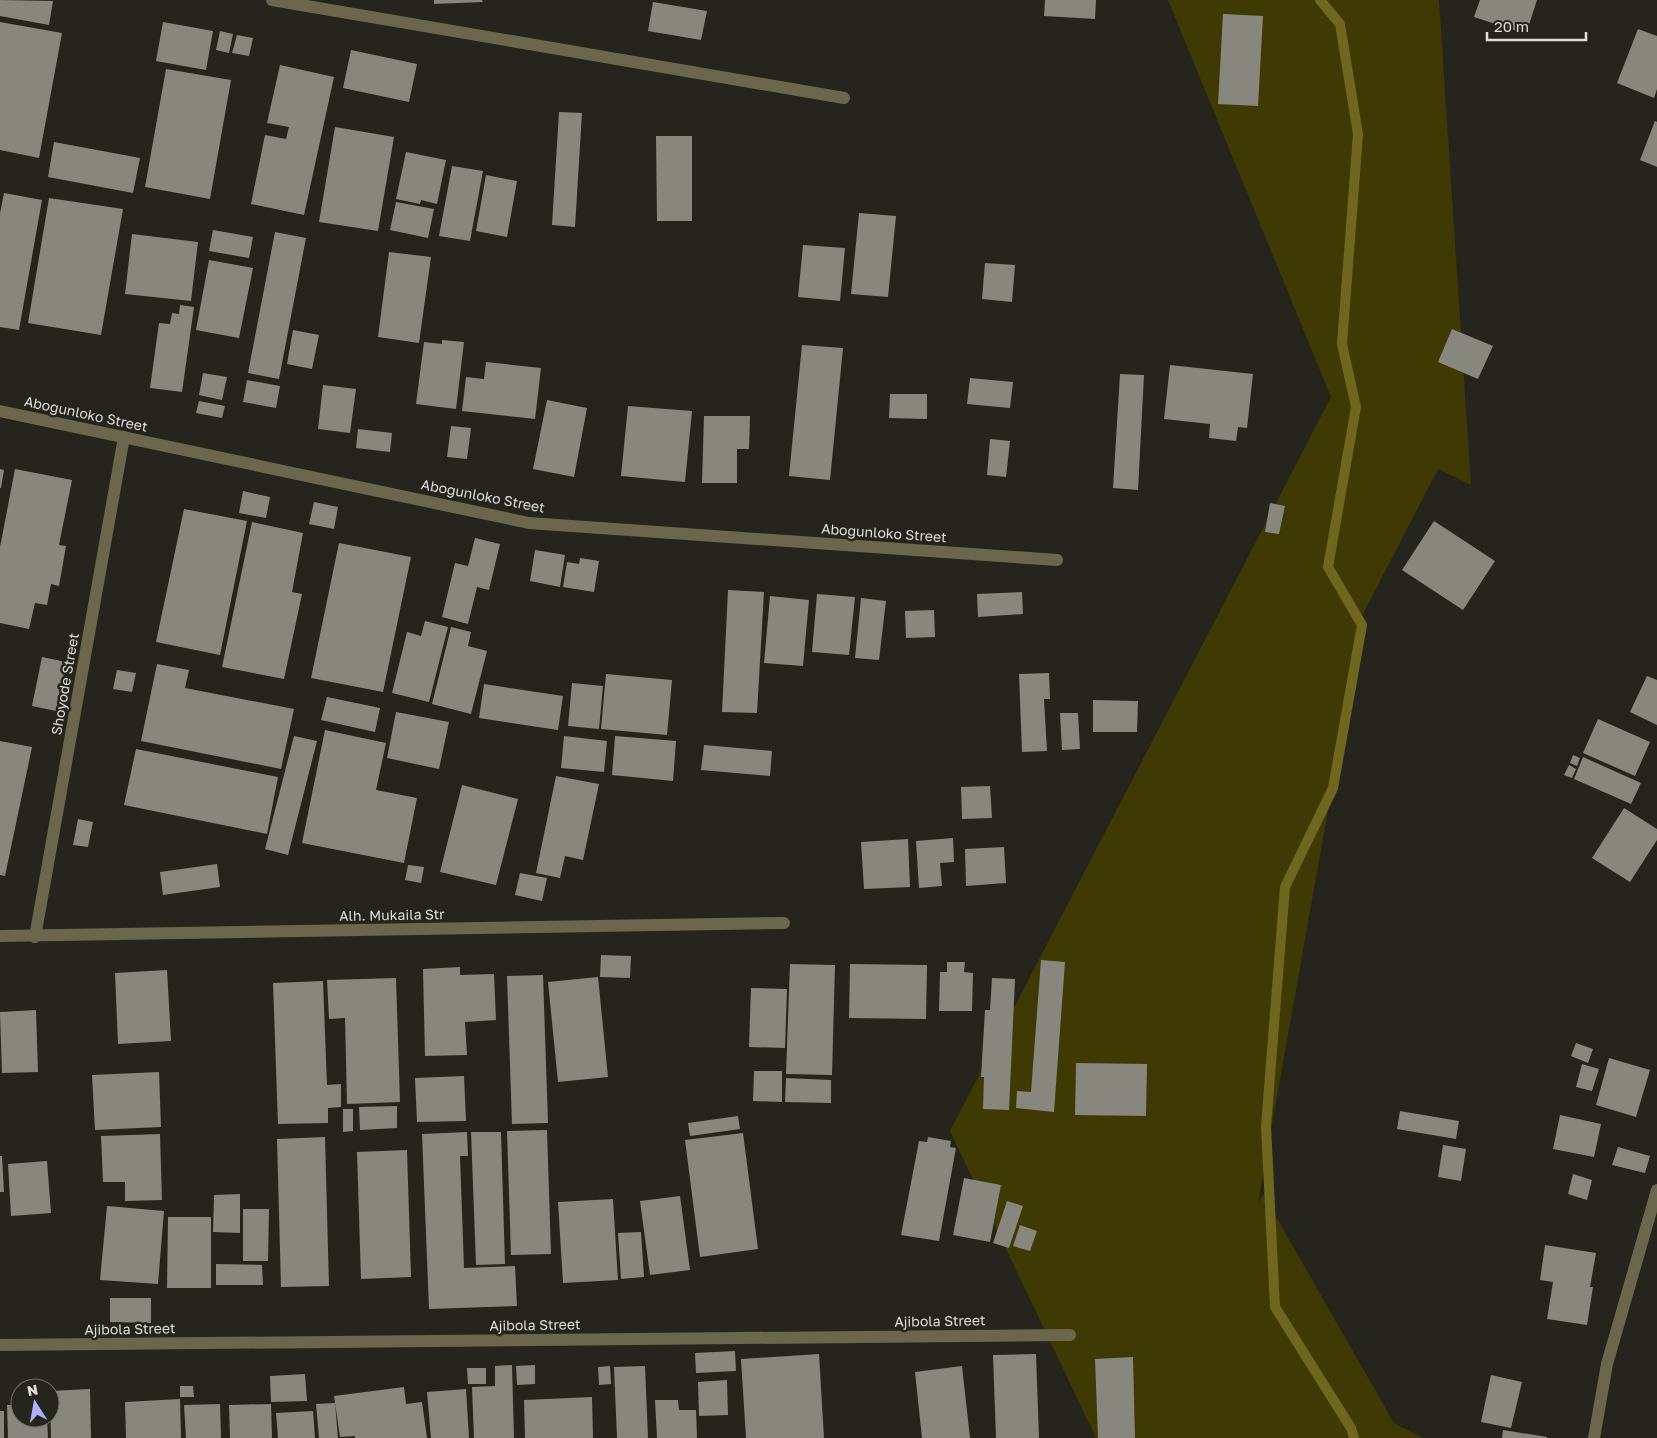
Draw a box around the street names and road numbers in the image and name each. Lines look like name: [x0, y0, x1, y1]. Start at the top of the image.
street label: Abogunloko Street: [23, 392, 149, 435]
street label: Abogunloko Street: [420, 475, 546, 516]
street label: Abogunloko Street: [821, 520, 947, 545]
street label: Shoyode Street: [47, 632, 82, 736]
street label: Alh. Mukaila Str: [339, 905, 445, 924]
street label: Ajibola Street: [894, 1311, 986, 1330]
street label: Ajibola Street: [489, 1315, 581, 1334]
street label: Ajibola Street: [84, 1319, 176, 1338]

